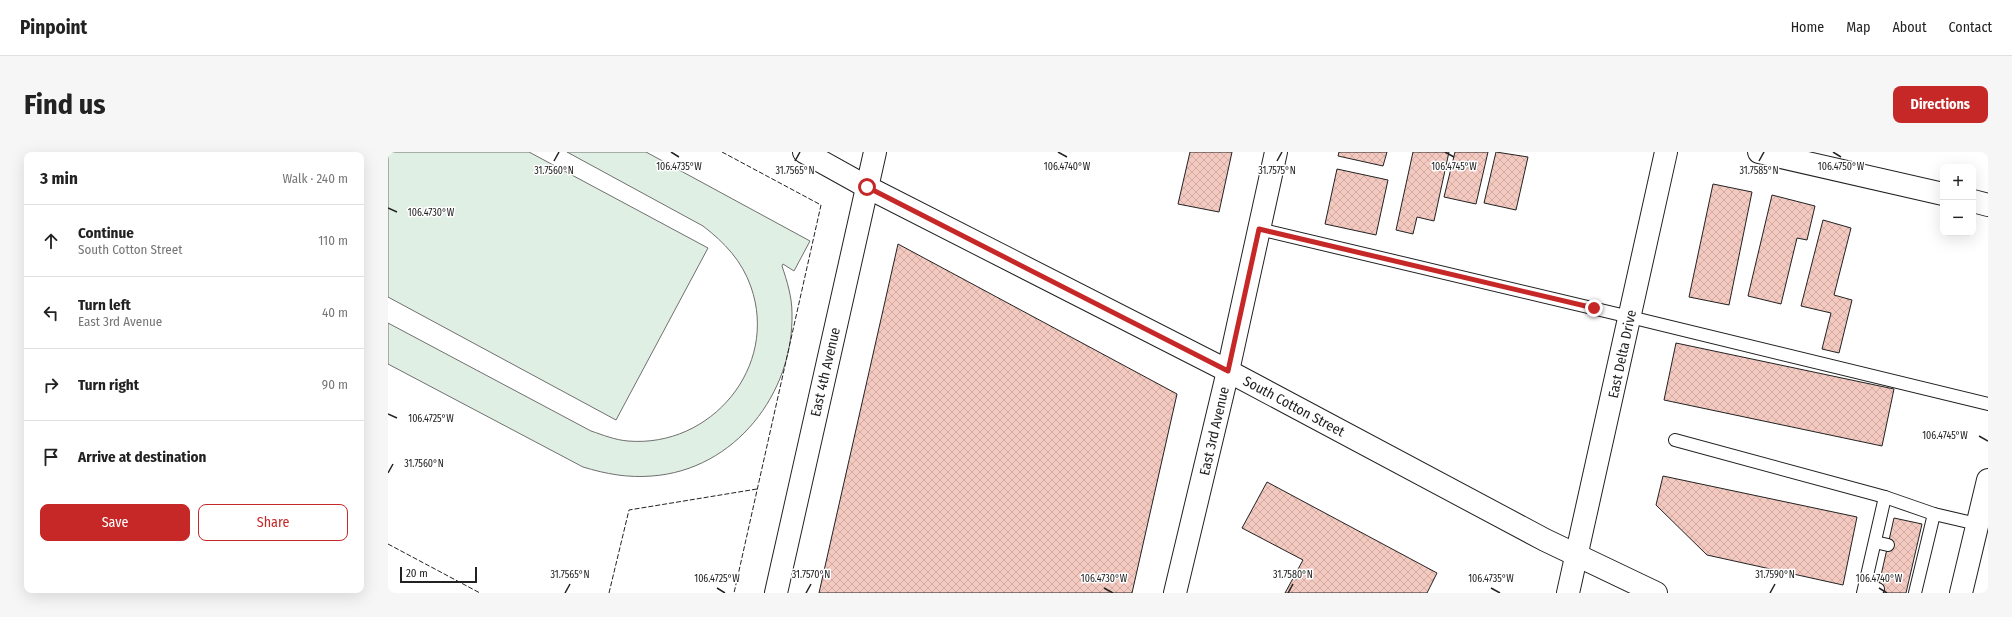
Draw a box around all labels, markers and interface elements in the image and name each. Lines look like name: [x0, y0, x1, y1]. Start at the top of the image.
text: Pinpoint: [20, 16, 87, 39]
text: Home: [1791, 19, 1824, 36]
text: Map: [1846, 19, 1870, 36]
text: About: [1892, 19, 1927, 36]
text: Contact: [1949, 19, 1992, 36]
button: Directions: [1893, 86, 1988, 123]
text: Find us: [24, 88, 106, 121]
text: 106.4735°W: [656, 161, 702, 173]
text: 106.4740°W: [1044, 161, 1091, 173]
text: 106.4745°W: [1431, 161, 1477, 173]
text: 106.4750°W: [1818, 161, 1865, 173]
map controls: [1940, 164, 1976, 236]
button: +: [1940, 164, 1976, 200]
text: 31.7560°N: [534, 165, 574, 177]
text: 31.7565°N: [776, 165, 814, 177]
text: 31.7575°N: [1258, 165, 1296, 177]
text: 31.7585°N: [1739, 165, 1779, 177]
text: 3 min: [40, 168, 78, 189]
text: Walk · 240 m: [282, 171, 348, 186]
route start: [858, 178, 876, 196]
button: −: [1940, 200, 1976, 236]
text: 106.4730°W: [408, 207, 455, 219]
text: Continue: [78, 224, 134, 242]
icon: ahead: [40, 230, 62, 252]
text: 110 m: [318, 233, 348, 248]
text: South Cotton Street: [78, 242, 182, 257]
text: Turn left: [78, 296, 131, 314]
route end: [1585, 299, 1603, 317]
icon: left: [40, 302, 62, 324]
text: 40 m: [322, 305, 348, 320]
street label: East Delta Drive: [1605, 308, 1640, 400]
text: East 3rd Avenue: [78, 314, 162, 329]
street label: East 4th Avenue: [807, 326, 844, 418]
street label: South Cotton Street: [1240, 373, 1348, 441]
icon: right: [40, 374, 62, 396]
text: Turn right: [78, 376, 139, 394]
text: 90 m: [322, 377, 348, 392]
street label: East 3rd Avenue: [1196, 385, 1233, 477]
text: 106.4725°W: [408, 413, 454, 425]
text: 106.4745°W: [1922, 430, 1968, 442]
icon: arrive: [40, 446, 62, 468]
text: Arrive at destination: [78, 448, 206, 466]
text: 31.7560°N: [404, 458, 444, 470]
button: Save: [40, 504, 190, 541]
button: Share: [198, 504, 348, 541]
scale bar: [400, 565, 477, 584]
text: 20 m: [406, 567, 428, 580]
text: 31.7565°N: [551, 569, 589, 581]
text: 31.7570°N: [792, 569, 830, 581]
text: 31.7580°N: [1273, 569, 1313, 581]
text: 31.7590°N: [1755, 569, 1795, 581]
text: 106.4725°W: [694, 573, 740, 585]
text: 106.4730°W: [1081, 573, 1128, 585]
text: 106.4735°W: [1468, 573, 1514, 585]
text: 106.4740°W: [1856, 573, 1903, 585]

